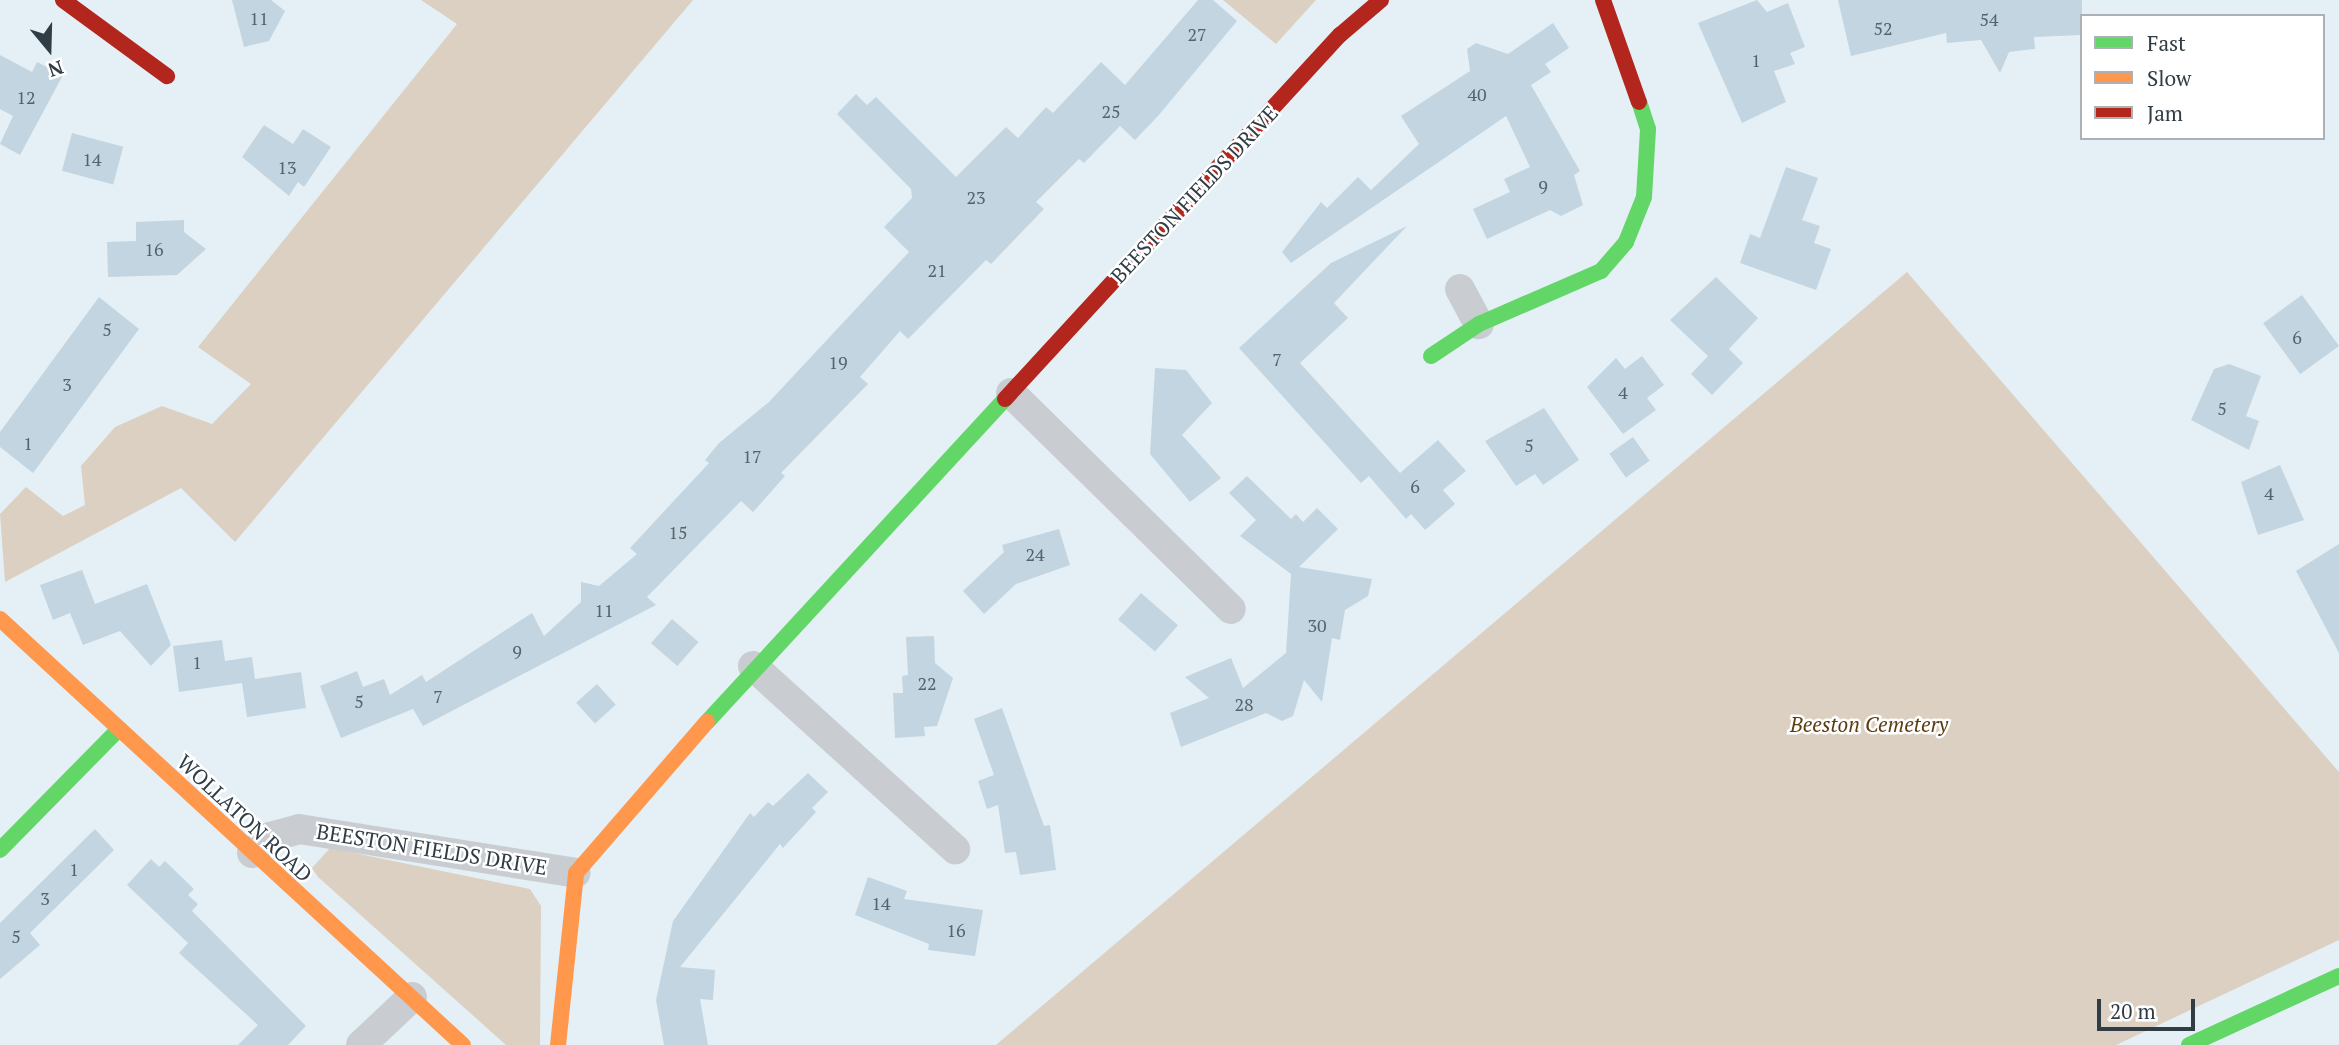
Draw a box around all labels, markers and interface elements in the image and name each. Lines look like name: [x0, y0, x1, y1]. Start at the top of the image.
house number: 11: [249, 7, 269, 29]
house number: 54: [1979, 8, 1999, 30]
north arrow: [14, 14, 84, 84]
legend: [2080, 14, 2325, 140]
house number: 52: [1873, 17, 1893, 39]
house number: 27: [1187, 23, 1207, 45]
text: Fast: [2147, 29, 2186, 57]
house number: 1: [1751, 49, 1761, 71]
text: N: [45, 55, 67, 83]
text: Slow: [2147, 64, 2191, 92]
house number: 40: [1467, 83, 1487, 105]
house number: 12: [16, 86, 36, 108]
text: Jam: [2147, 99, 2183, 127]
house number: 25: [1101, 100, 1121, 122]
street label: BEESTON FIELDS DRIVE: [1105, 100, 1283, 288]
house number: 14: [82, 148, 102, 170]
house number: 13: [277, 156, 297, 178]
house number: 9: [1538, 175, 1548, 197]
house number: 23: [966, 186, 986, 208]
house number: 16: [144, 238, 164, 260]
house number: 21: [927, 259, 947, 281]
house number: 5: [102, 318, 112, 340]
house number: 6: [2292, 326, 2302, 348]
house number: 7: [1272, 348, 1282, 370]
house number: 19: [828, 351, 848, 373]
house number: 3: [62, 373, 72, 395]
house number: 4: [1618, 381, 1628, 403]
house number: 5: [2217, 397, 2227, 419]
house number: 1: [23, 432, 33, 454]
house number: 5: [1524, 434, 1534, 456]
house number: 17: [742, 445, 762, 467]
house number: 6: [1410, 475, 1420, 497]
house number: 4: [2264, 482, 2274, 504]
house number: 15: [668, 521, 688, 543]
house number: 24: [1025, 543, 1045, 565]
house number: 11: [594, 599, 614, 621]
house number: 30: [1307, 614, 1327, 636]
house number: 9: [512, 640, 522, 662]
house number: 1: [192, 651, 202, 673]
house number: 22: [917, 672, 937, 694]
house number: 7: [433, 685, 443, 707]
house number: 5: [354, 690, 364, 712]
house number: 28: [1234, 693, 1254, 715]
park label: Beeston Cemetery: [1790, 711, 1948, 737]
street label: WOLLATON ROAD: [172, 749, 318, 887]
street label: BEESTON FIELDS DRIVE: [315, 818, 549, 880]
house number: 1: [69, 858, 79, 880]
house number: 3: [40, 887, 50, 909]
house number: 14: [871, 892, 891, 914]
house number: 16: [946, 919, 966, 941]
house number: 5: [11, 925, 21, 947]
scale bar: [2101, 986, 2199, 1030]
text: 20 m: [2110, 997, 2156, 1025]

